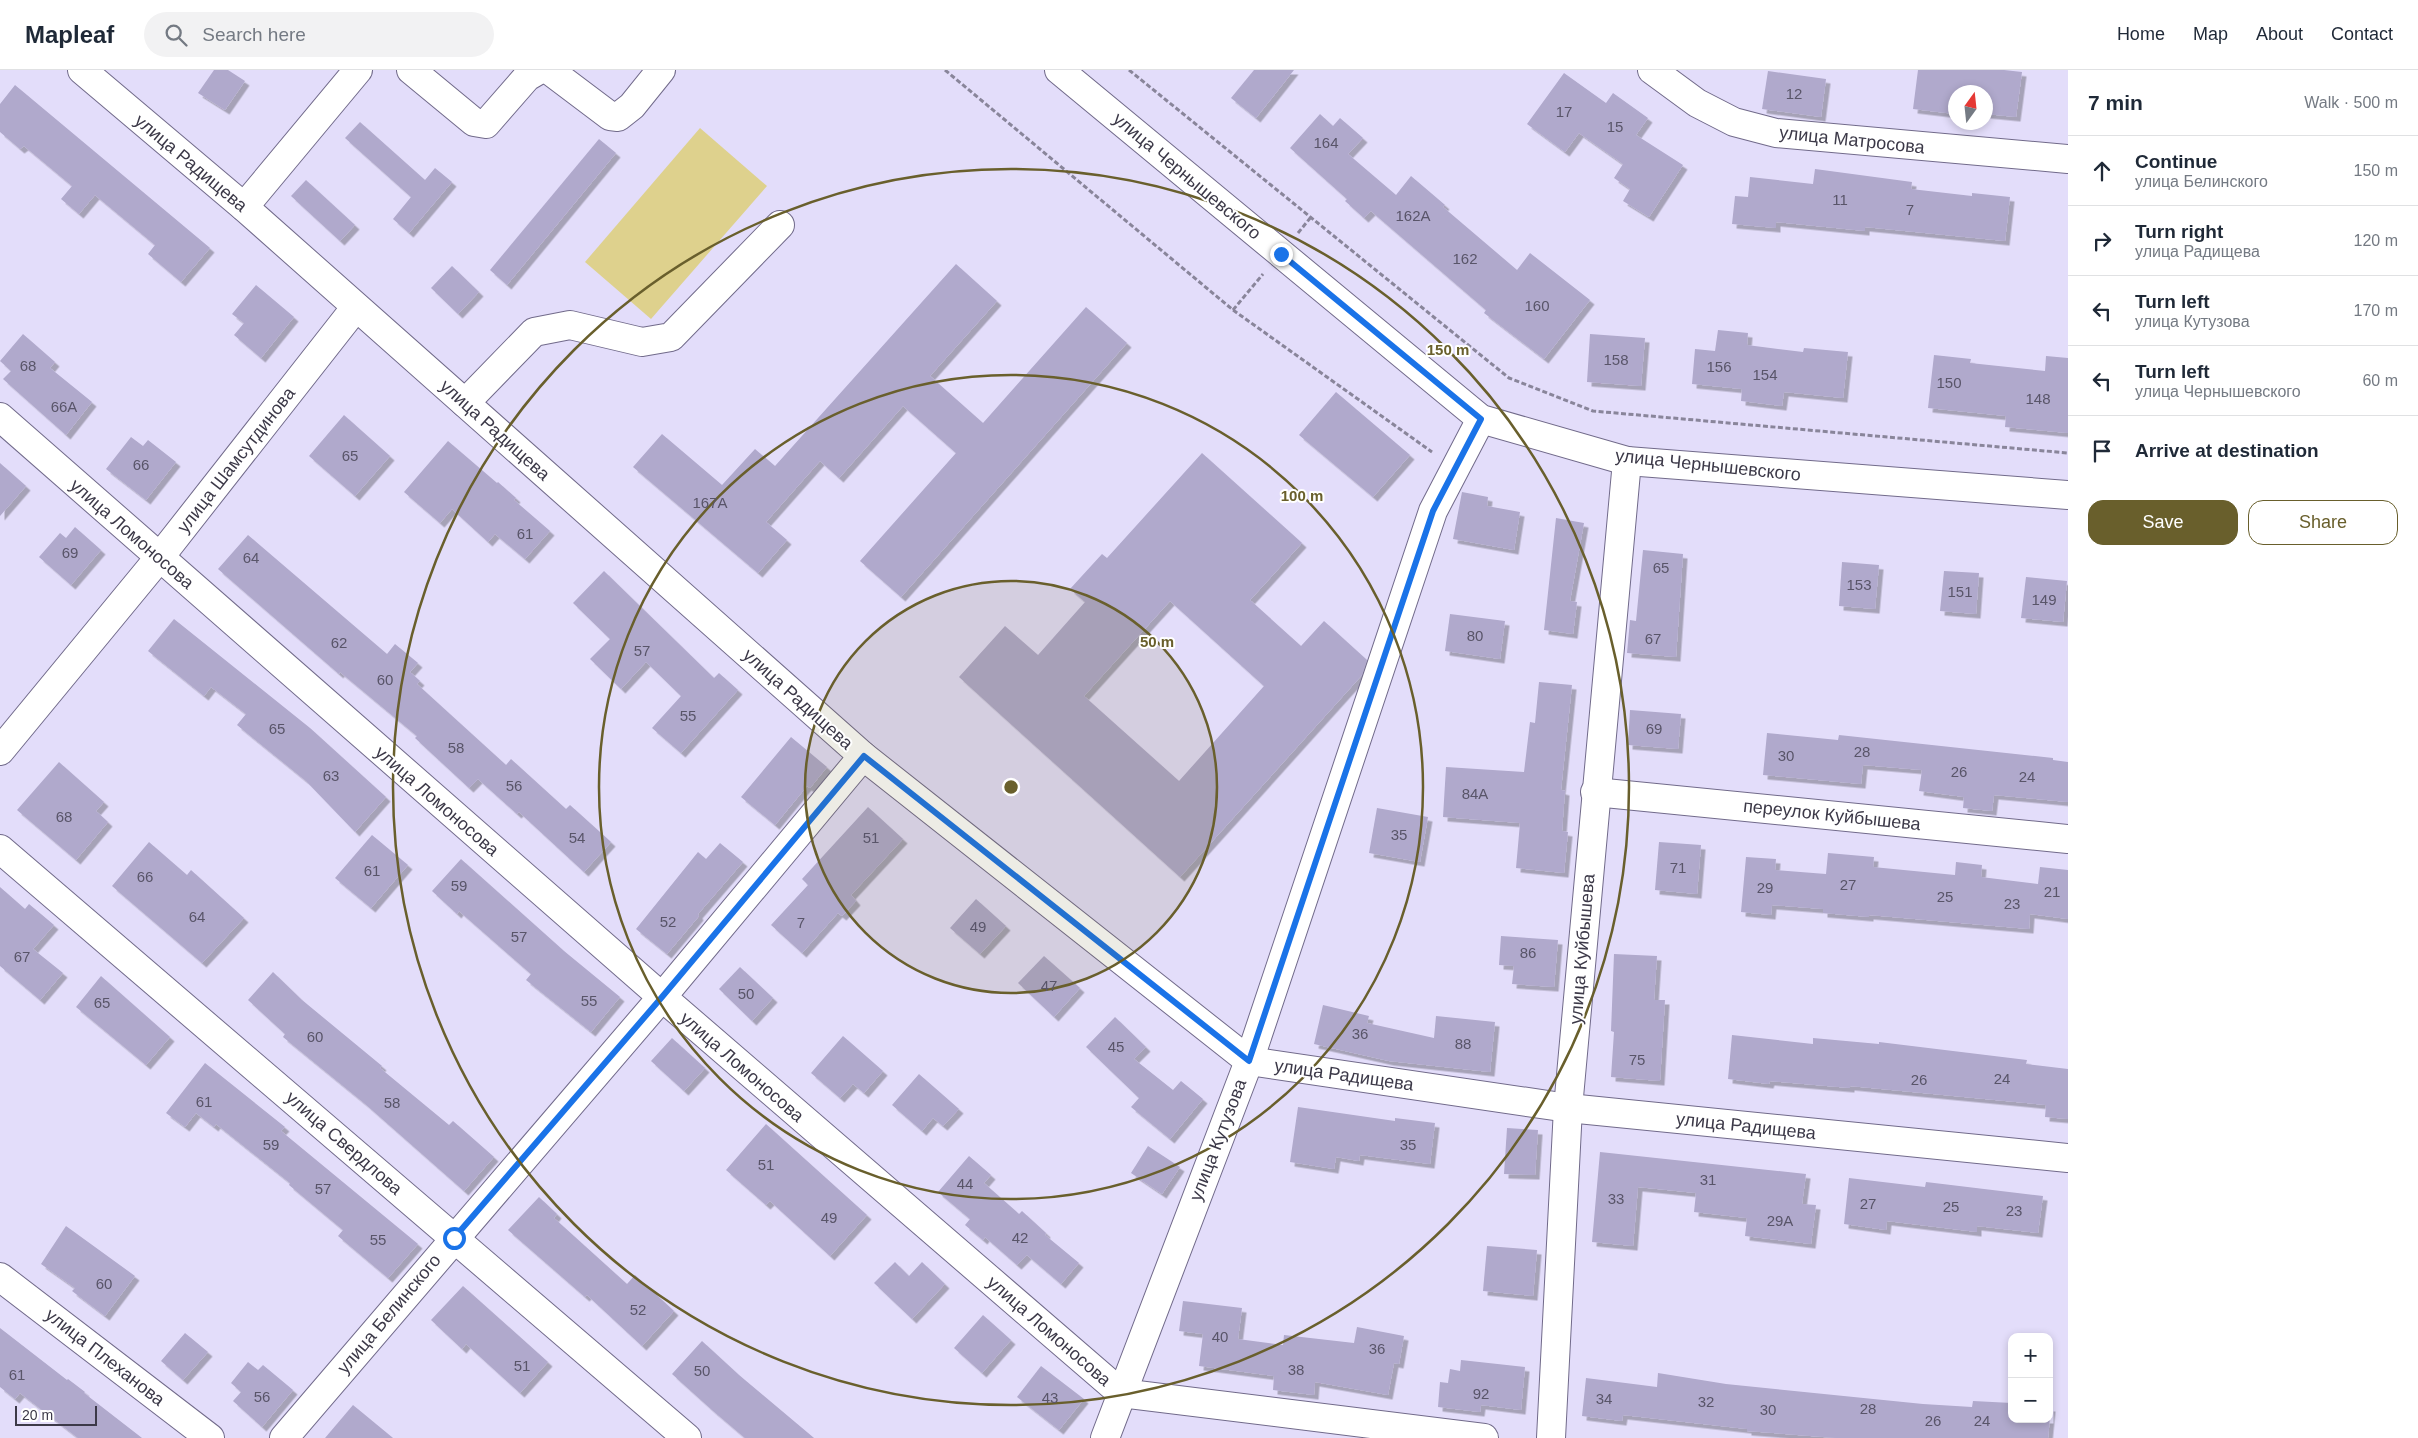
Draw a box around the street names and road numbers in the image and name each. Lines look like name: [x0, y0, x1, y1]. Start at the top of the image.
street label: улица Чернышевского: [1109, 108, 1265, 244]
street label: улица Радищева: [131, 110, 252, 216]
street label: улица Матросова: [1778, 122, 1927, 158]
street label: улица Радищева: [436, 376, 555, 485]
street label: улица Шамсутдинова: [173, 383, 300, 537]
street label: улица Чернышевского: [1614, 445, 1802, 485]
street label: улица Ломоносова: [66, 475, 199, 594]
street label: улица Радищева: [739, 645, 858, 754]
street label: улица Ломоносова: [371, 742, 504, 861]
street label: переулок Куйбышева: [1742, 796, 1923, 834]
street label: улица Куйбышева: [1565, 872, 1599, 1025]
street label: улица Ломоносова: [676, 1008, 809, 1127]
street label: улица Радищева: [1273, 1055, 1416, 1095]
street label: улица Кутузова: [1186, 1075, 1251, 1204]
street label: улица Свердлова: [282, 1087, 407, 1199]
street label: улица Радищева: [1675, 1109, 1818, 1143]
street label: улица Белинского: [333, 1250, 445, 1378]
street label: улица Ломоносова: [983, 1272, 1116, 1391]
street label: улица Плеханова: [41, 1304, 169, 1410]

